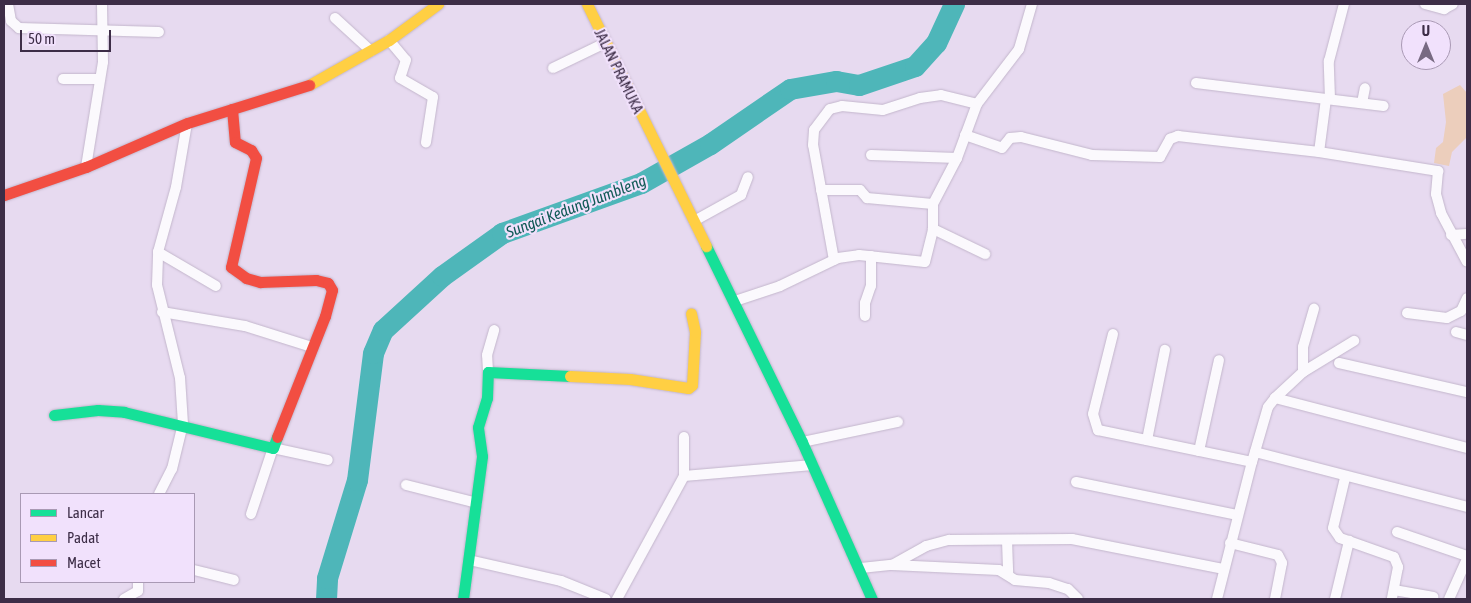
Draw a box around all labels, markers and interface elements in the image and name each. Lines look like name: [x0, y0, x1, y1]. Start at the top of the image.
scale bar: [22, 20, 114, 52]
north arrow: [1401, 20, 1451, 70]
text: U: [1422, 23, 1430, 39]
street label: JALAN PRAMUKA: [591, 26, 647, 116]
text: 50 m: [28, 30, 55, 47]
water label: Sungai Kedung Jumbleng: [503, 170, 649, 242]
legend: [20, 493, 195, 583]
text: Lancar: [67, 504, 104, 521]
text: Padat: [67, 529, 99, 546]
text: Macet: [67, 554, 101, 571]

